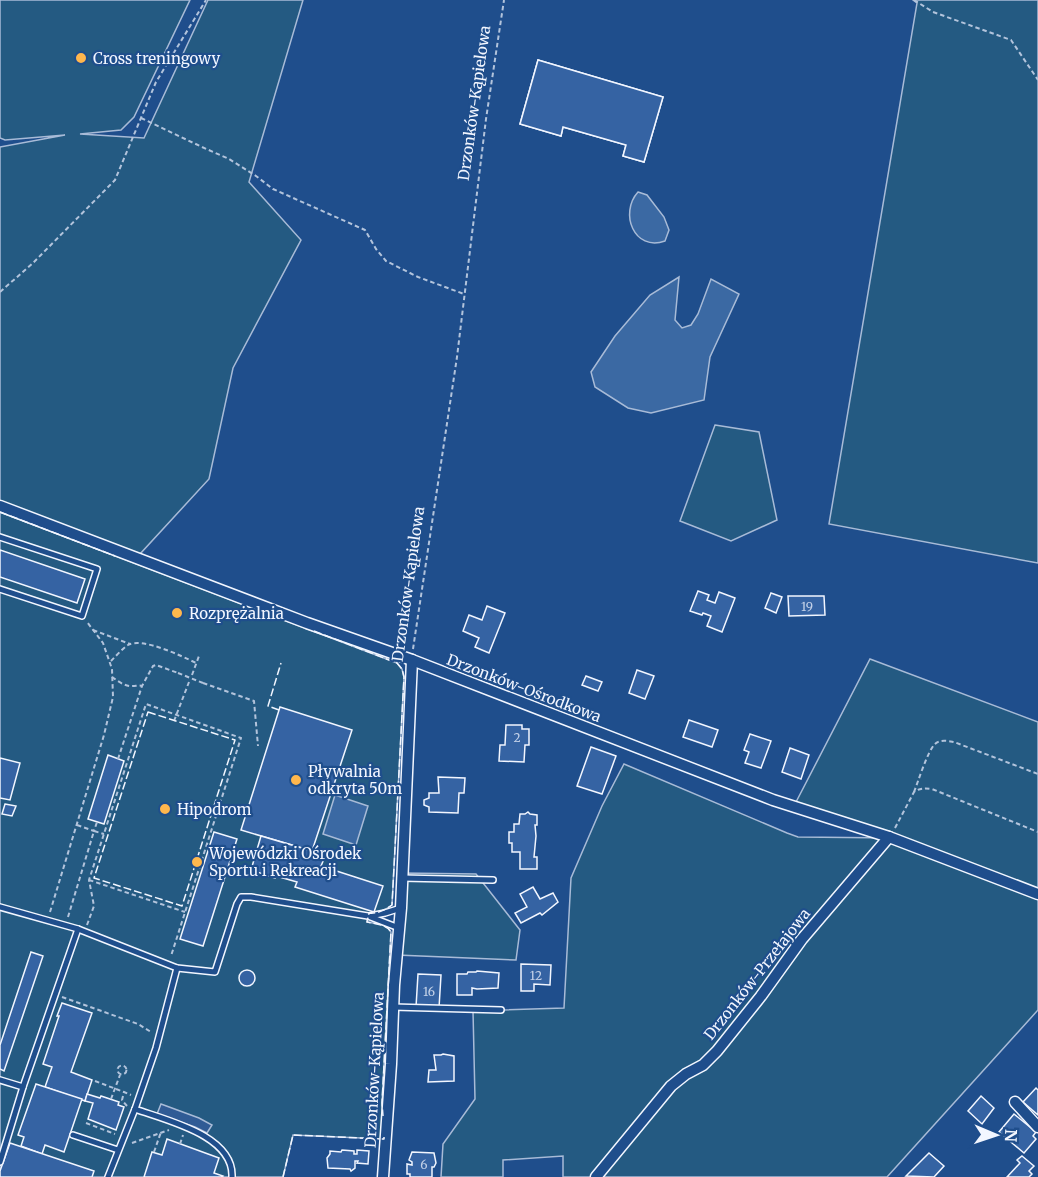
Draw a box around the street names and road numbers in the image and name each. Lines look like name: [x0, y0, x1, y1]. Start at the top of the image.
street label: Drzonków-Kąpielowa: [454, 24, 494, 182]
street label: Drzonków-Kąpielowa: [388, 505, 428, 663]
street label: Drzonków-Ośrodkowa: [444, 650, 604, 726]
street label: Drzonków-Przełajowa: [700, 904, 814, 1044]
street label: Drzonków-Kąpielowa: [360, 991, 388, 1149]

